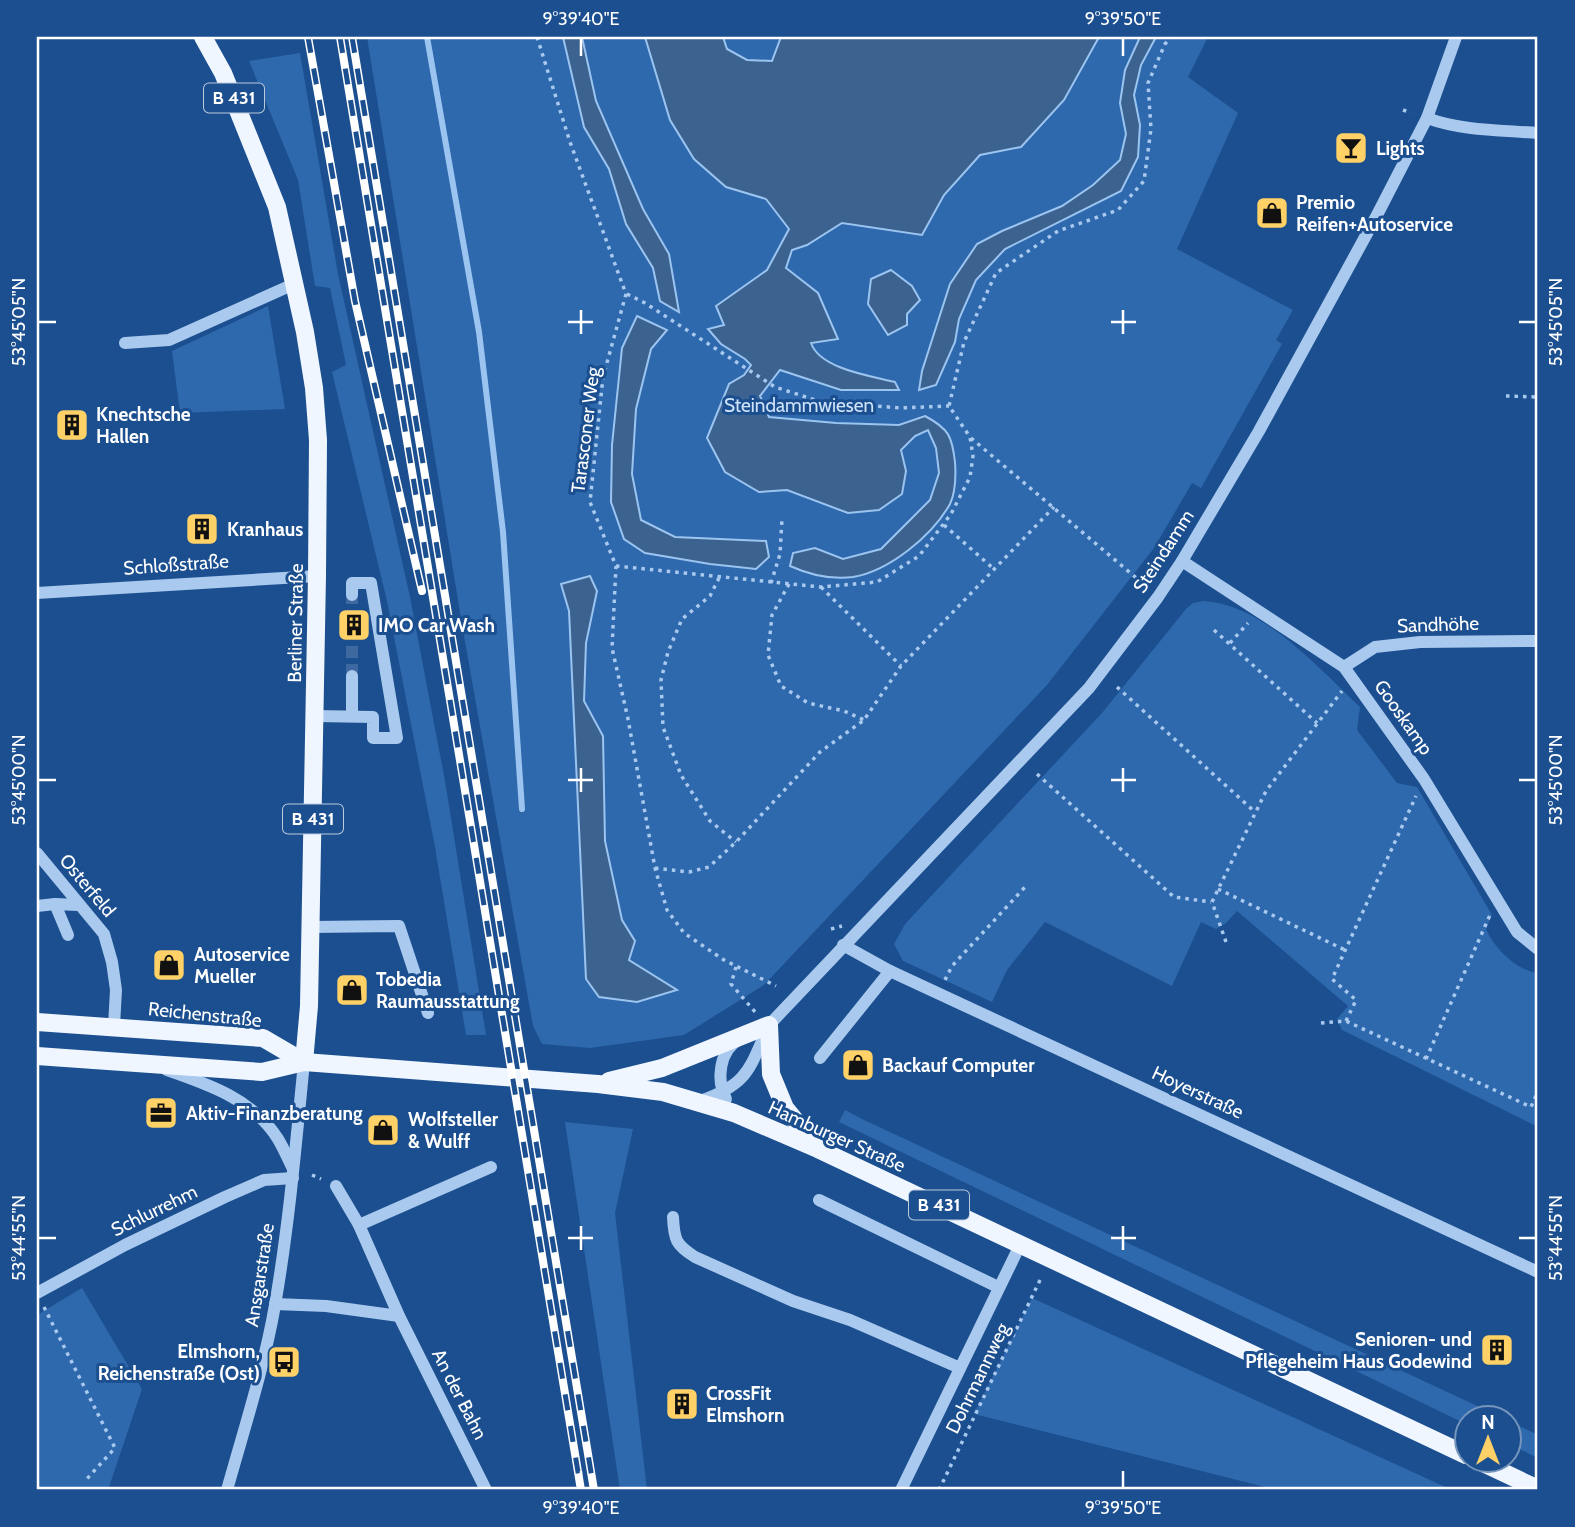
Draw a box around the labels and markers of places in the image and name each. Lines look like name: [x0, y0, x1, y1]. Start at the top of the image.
bar icon: Lights: [1332, 129, 1370, 167]
place label: Lights: [1376, 137, 1425, 160]
place label: Premio Reifen+Autoservice: [1296, 191, 1453, 236]
shop icon: Premio Reifen+Autoservice: [1253, 194, 1291, 232]
place label: Knechtsche Hallen: [96, 403, 191, 448]
building icon: Knechtsche Hallen: [53, 406, 91, 444]
building icon: Kranhaus: [183, 510, 221, 548]
place label: Kranhaus: [227, 518, 303, 541]
building icon: IMO Car Wash: [335, 606, 373, 644]
place label: IMO Car Wash: [378, 614, 495, 637]
place label: Autoservice Mueller: [194, 943, 290, 988]
shop icon: Autoservice Mueller: [150, 946, 188, 984]
place label: Tobedia Raumausstattung: [376, 968, 520, 1013]
shop icon: Tobedia Raumausstattung: [333, 971, 371, 1009]
shop icon: Backauf Computer: [839, 1046, 877, 1084]
place label: Backauf Computer: [882, 1054, 1035, 1077]
office icon: Aktiv-Finanzberatung: [142, 1094, 180, 1132]
place label: Aktiv-Finanzberatung: [186, 1102, 363, 1125]
place label: Wolfsteller & Wulff: [408, 1108, 499, 1153]
shop icon: Wolfsteller & Wulff: [364, 1111, 402, 1149]
place label: Senioren- und Pflegeheim Haus Godewind: [1245, 1328, 1472, 1373]
building icon: Senioren- und Pflegeheim Haus Godewind: [1478, 1331, 1516, 1369]
place label: Elmshorn, Reichenstraße (Ost): [98, 1340, 260, 1385]
bus stop icon: Elmshorn, Reichenstraße (Ost): [265, 1343, 303, 1381]
place label: CrossFit Elmshorn: [706, 1382, 784, 1427]
building icon: CrossFit Elmshorn: [663, 1385, 701, 1423]

